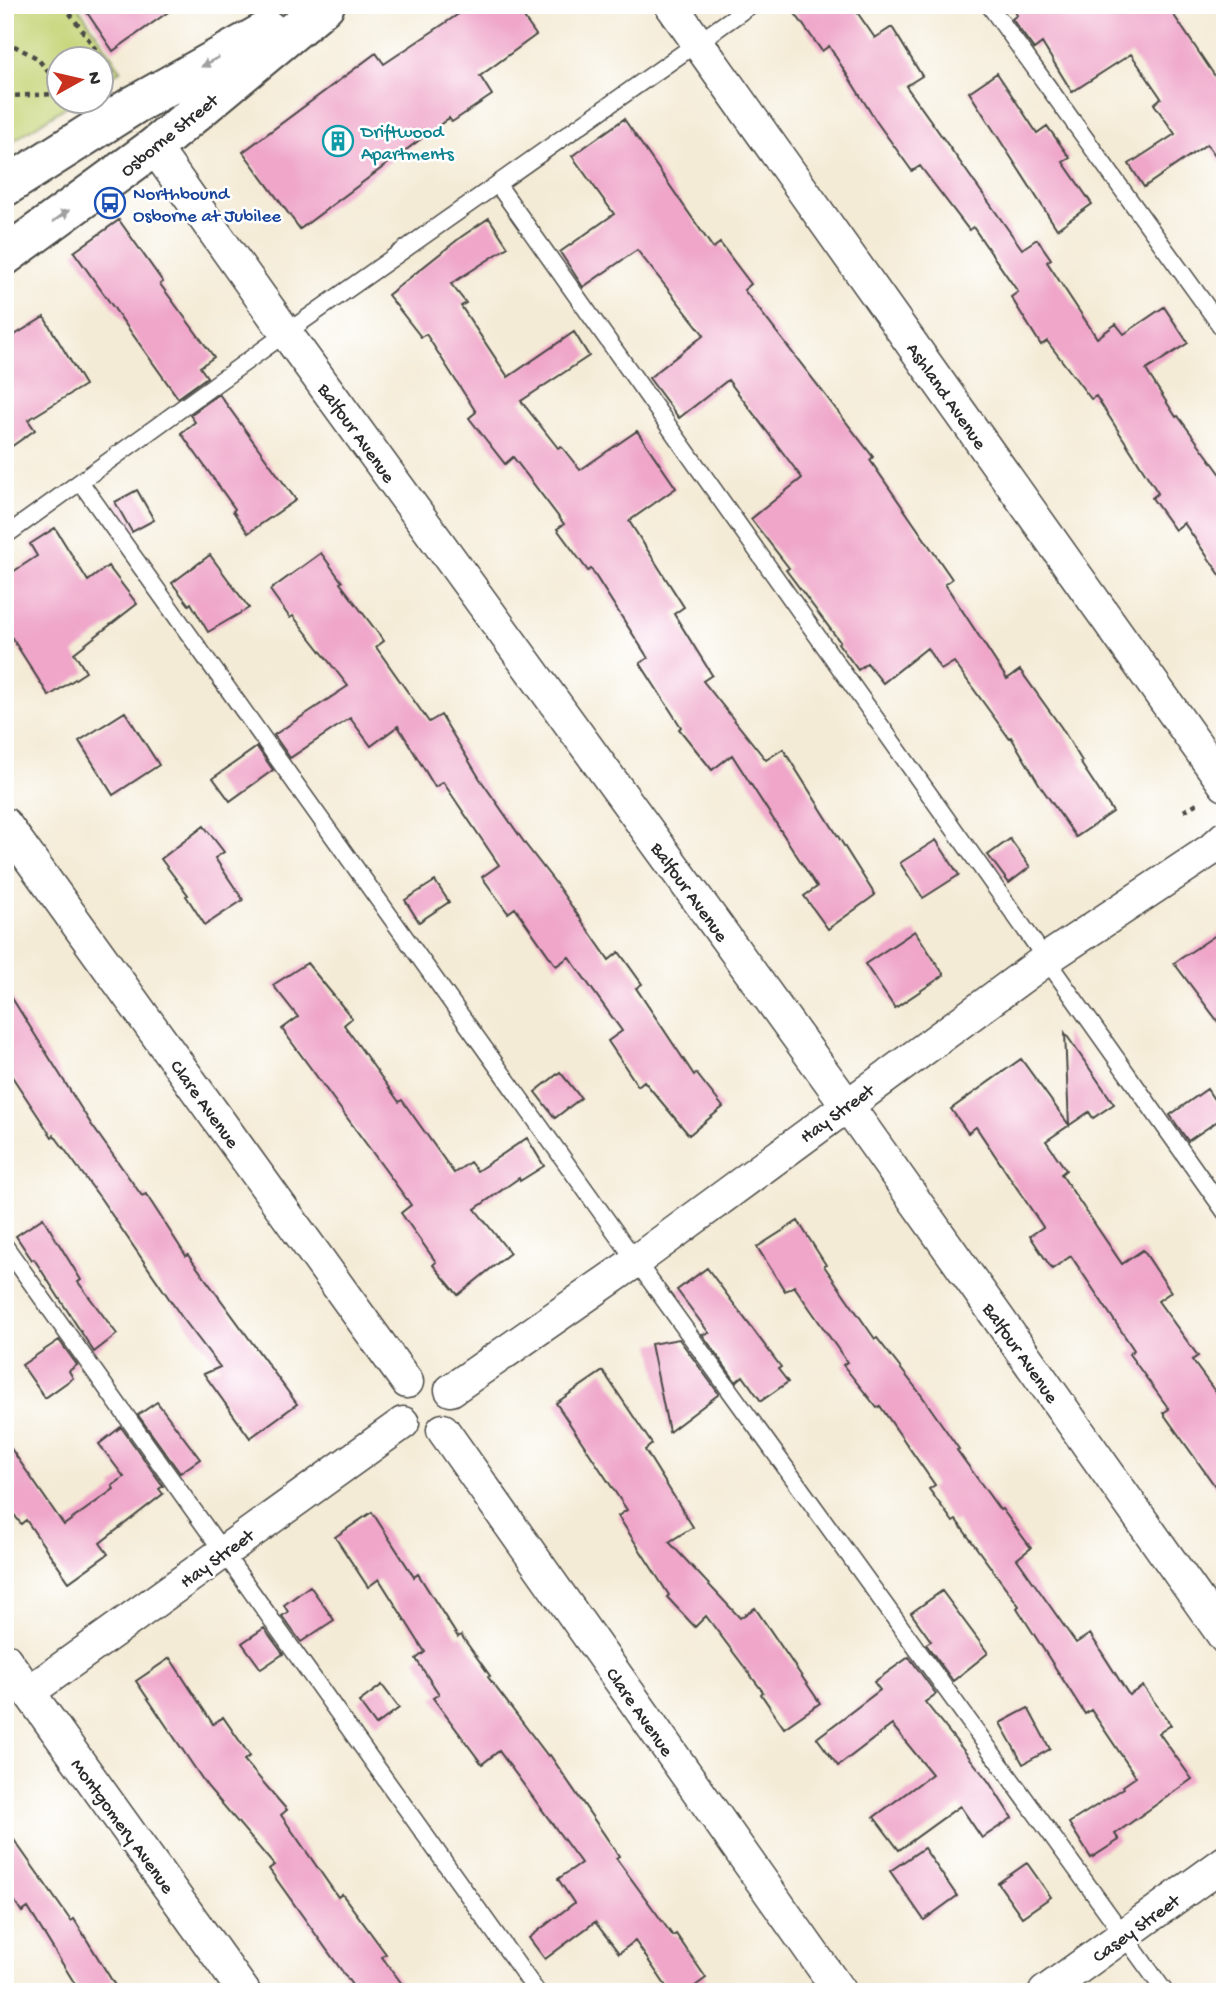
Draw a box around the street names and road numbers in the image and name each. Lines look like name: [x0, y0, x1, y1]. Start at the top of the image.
street label: Osborne Street: [117, 89, 225, 183]
street label: Ashland Avenue: [900, 339, 990, 455]
street label: Balfour Avenue: [311, 379, 399, 488]
street label: Balfour Avenue: [644, 838, 732, 947]
street label: Clare Avenue: [164, 1057, 243, 1154]
street label: Hay Street: [797, 1079, 881, 1149]
street label: Balfour Avenue: [975, 1299, 1062, 1409]
street label: Hay Street: [177, 1524, 261, 1594]
street label: Clare Avenue: [599, 1664, 677, 1762]
street label: Montgomery Avenue: [64, 1755, 178, 1899]
street label: Casey Street: [1089, 1889, 1187, 1969]

